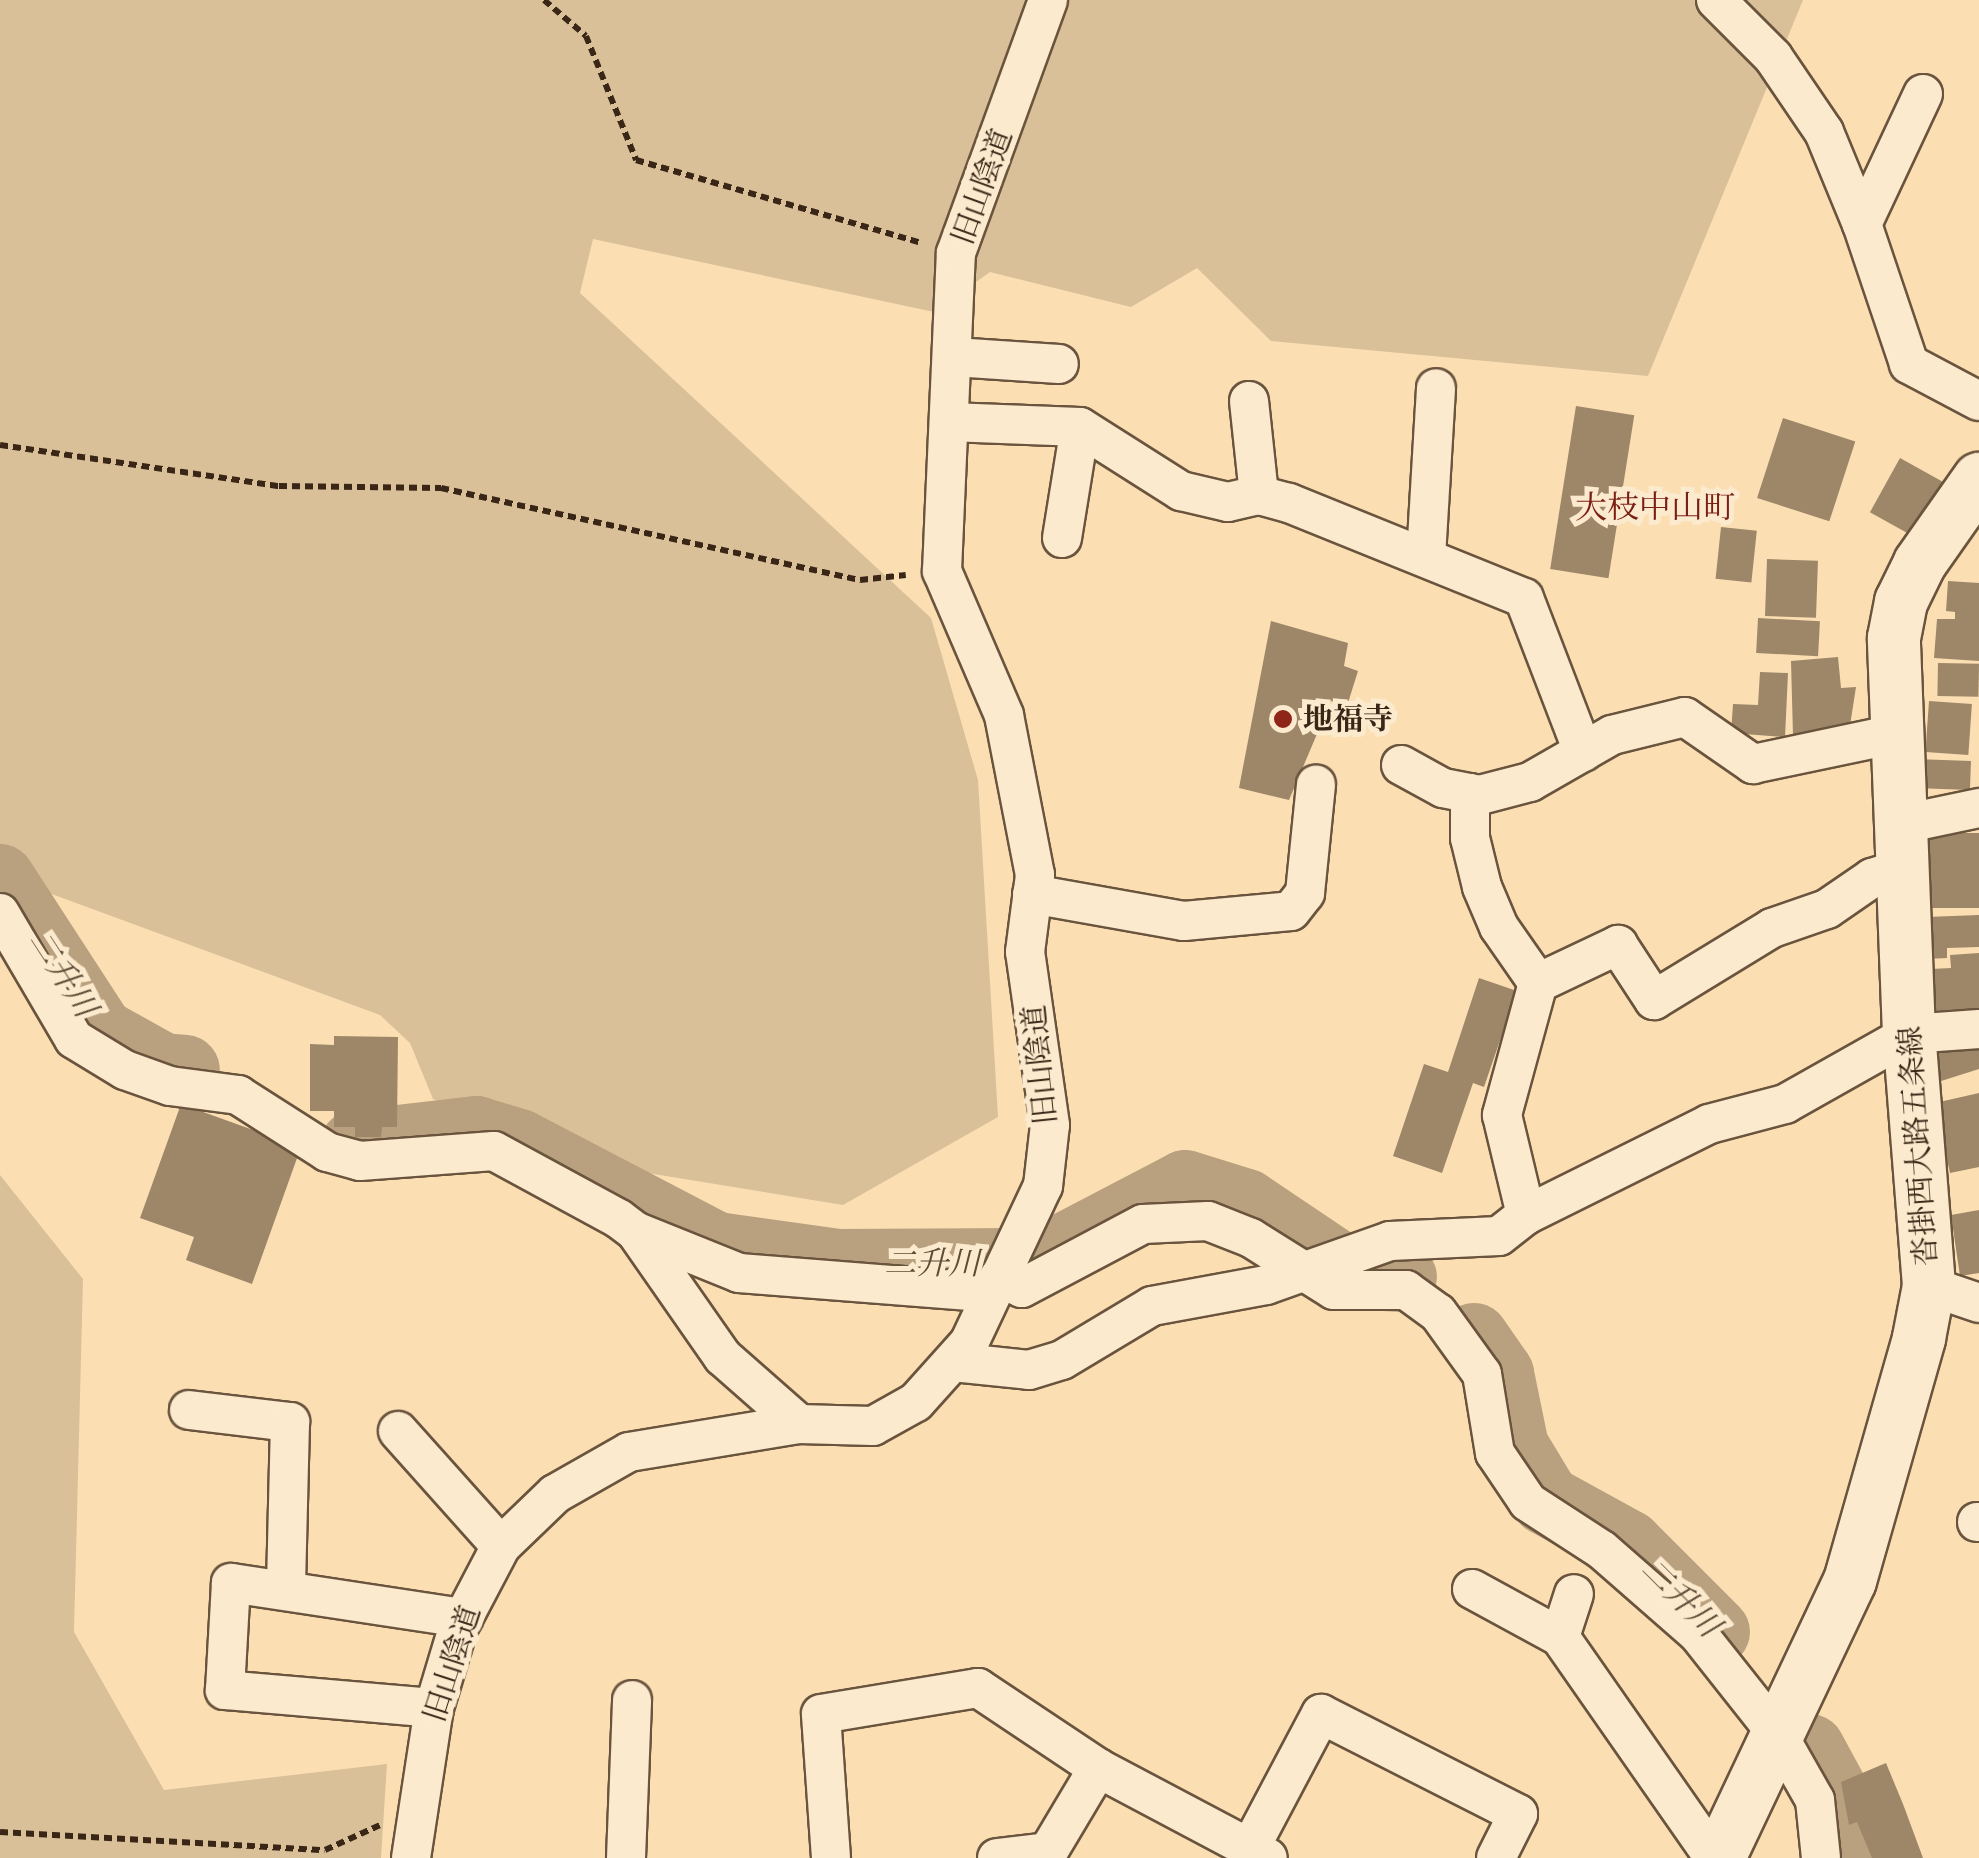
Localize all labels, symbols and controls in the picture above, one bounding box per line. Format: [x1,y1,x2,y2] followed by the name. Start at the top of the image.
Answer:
[945,124,1019,250] street label: 旧山陰道
[1575,489,1735,527] district label: 大枝中山町
[1303,701,1393,737] place label: 地福寺
[1272,708,1294,730] marker: 地福寺
[20,923,104,1025] water label: 二升川
[1016,1003,1064,1127] street label: 旧山陰道
[1892,1025,1944,1267] street label: 沓掛西大路五条線
[884,1245,980,1283] water label: 二升川
[1632,1550,1728,1646] water label: 二升川
[416,1601,488,1727] street label: 旧山陰道

